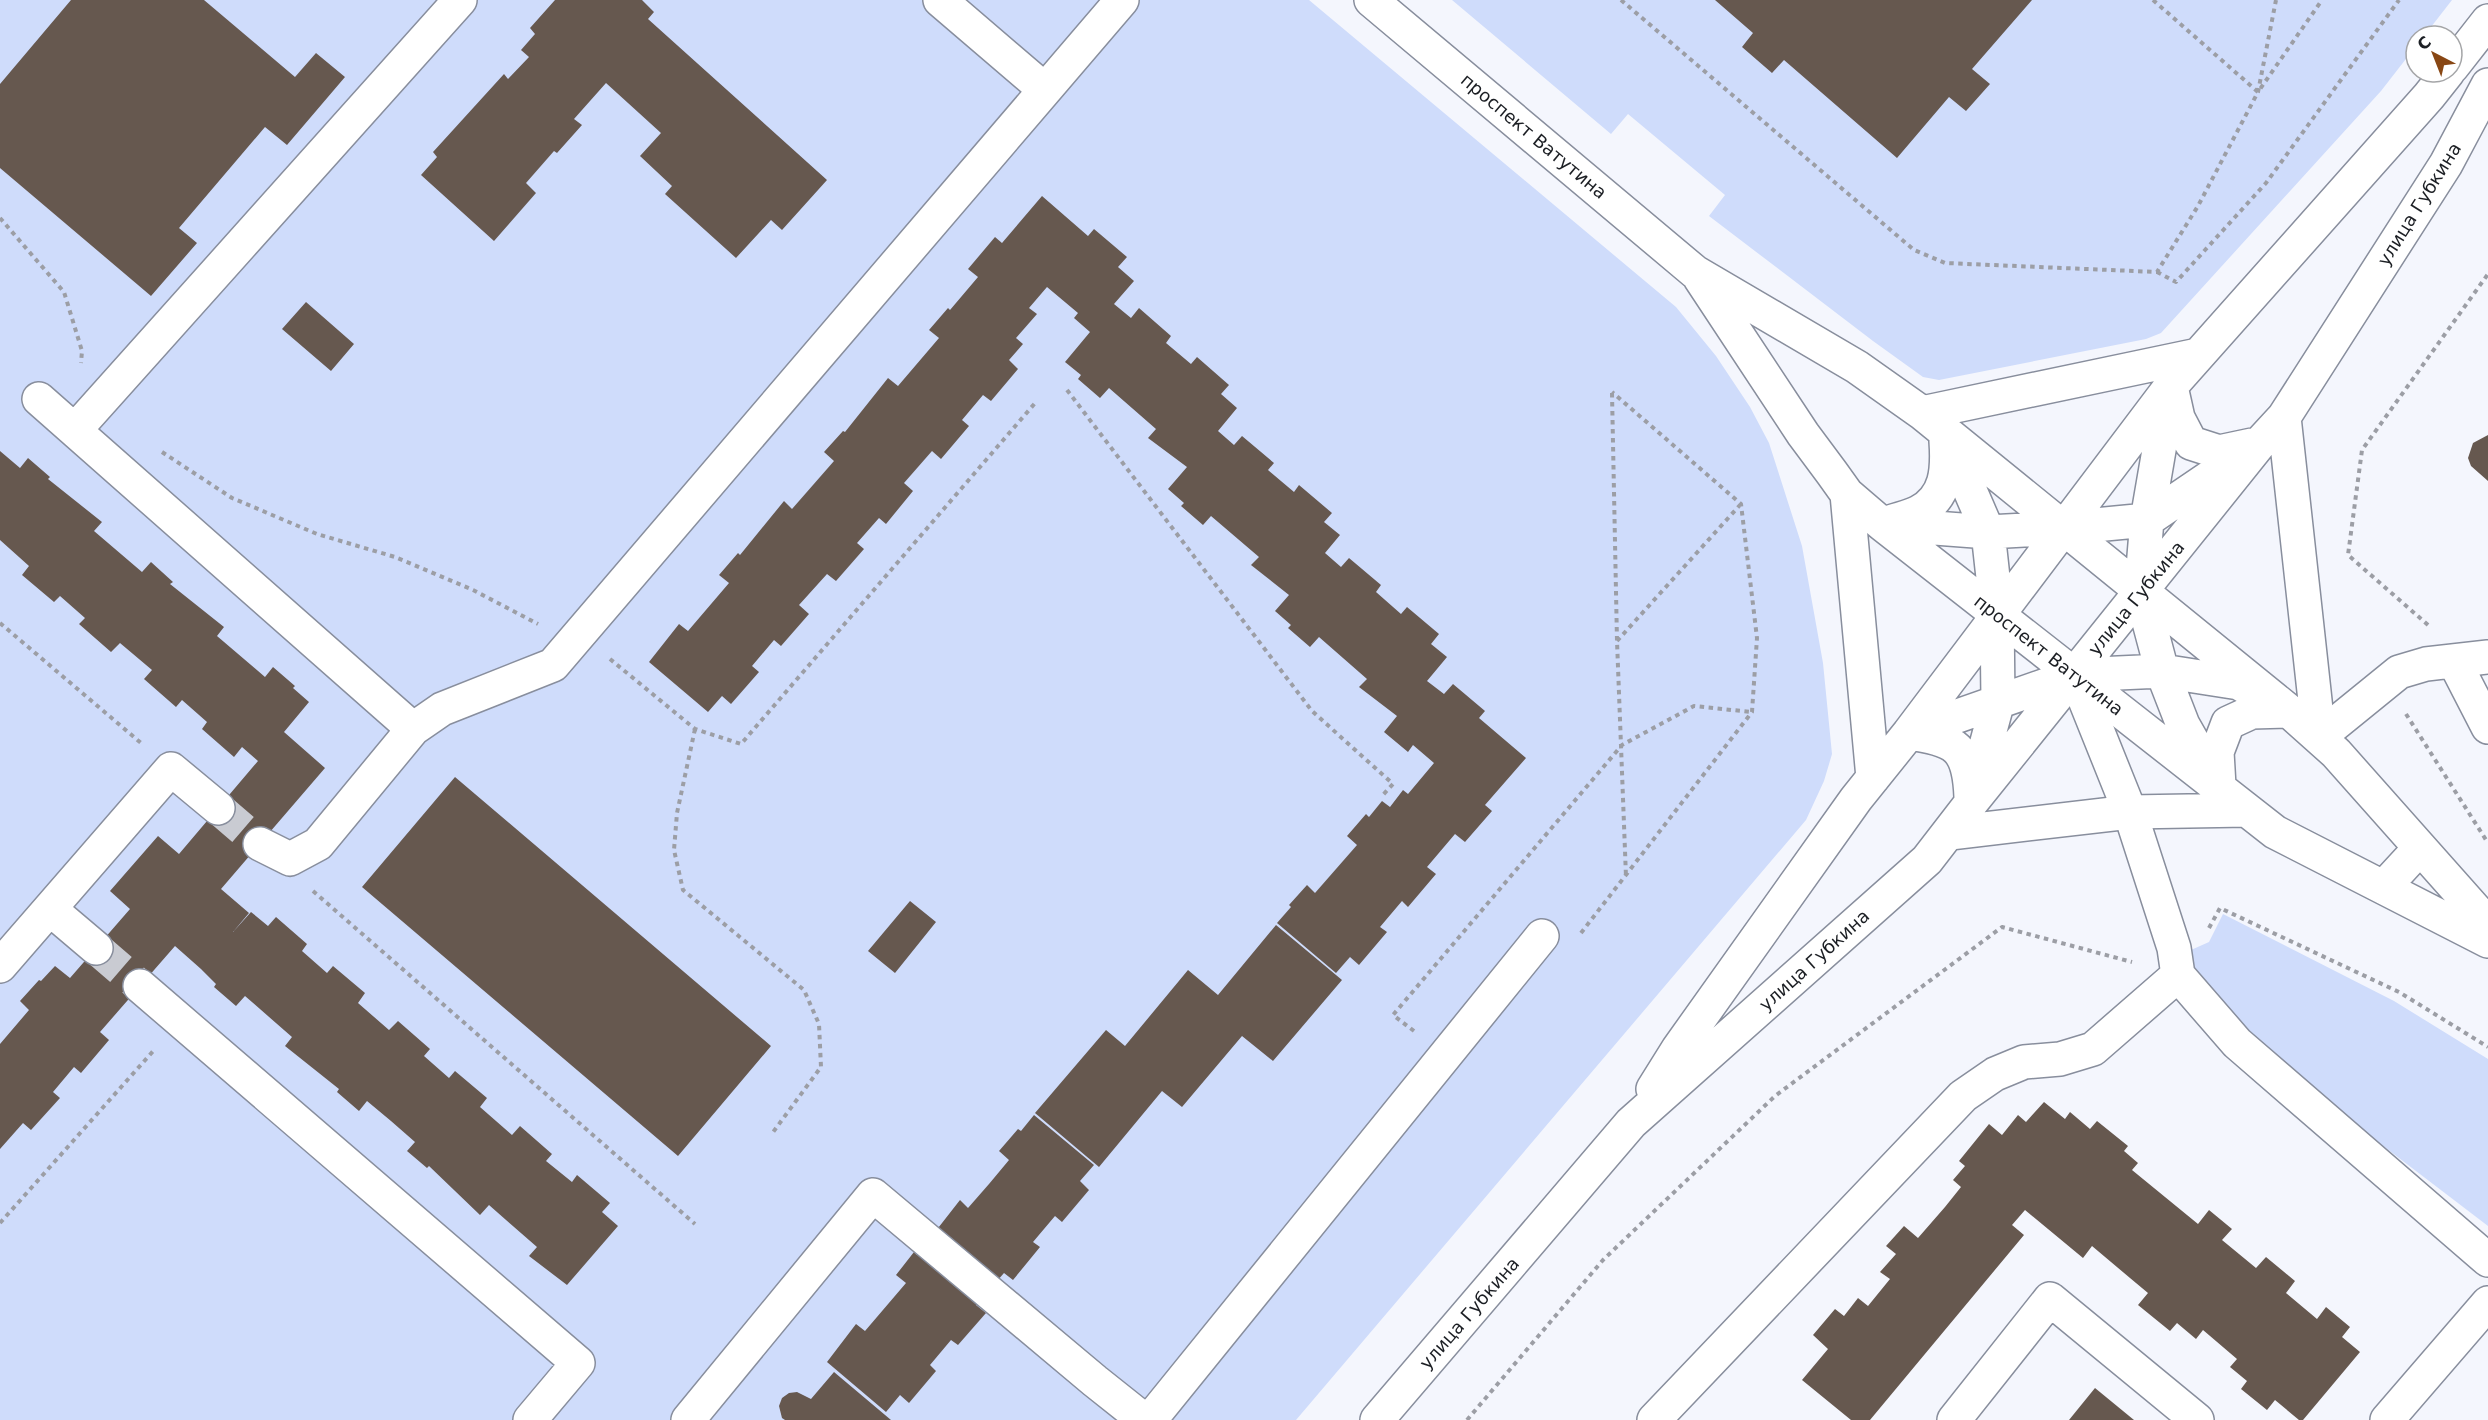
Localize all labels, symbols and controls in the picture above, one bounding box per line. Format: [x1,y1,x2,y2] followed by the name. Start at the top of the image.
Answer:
[2404,24,2464,84] north arrow
[2414,32,2435,54] text: С
[1457,69,1611,203] street label: проспект Ватутина
[2373,139,2465,269] street label: улица Губкина
[2083,537,2189,659] street label: улица Губкина
[1970,590,2128,720] street label: проспект Ватутина
[1755,905,1873,1015] street label: улица Губкина
[1415,1253,1523,1373] street label: улица Губкина

